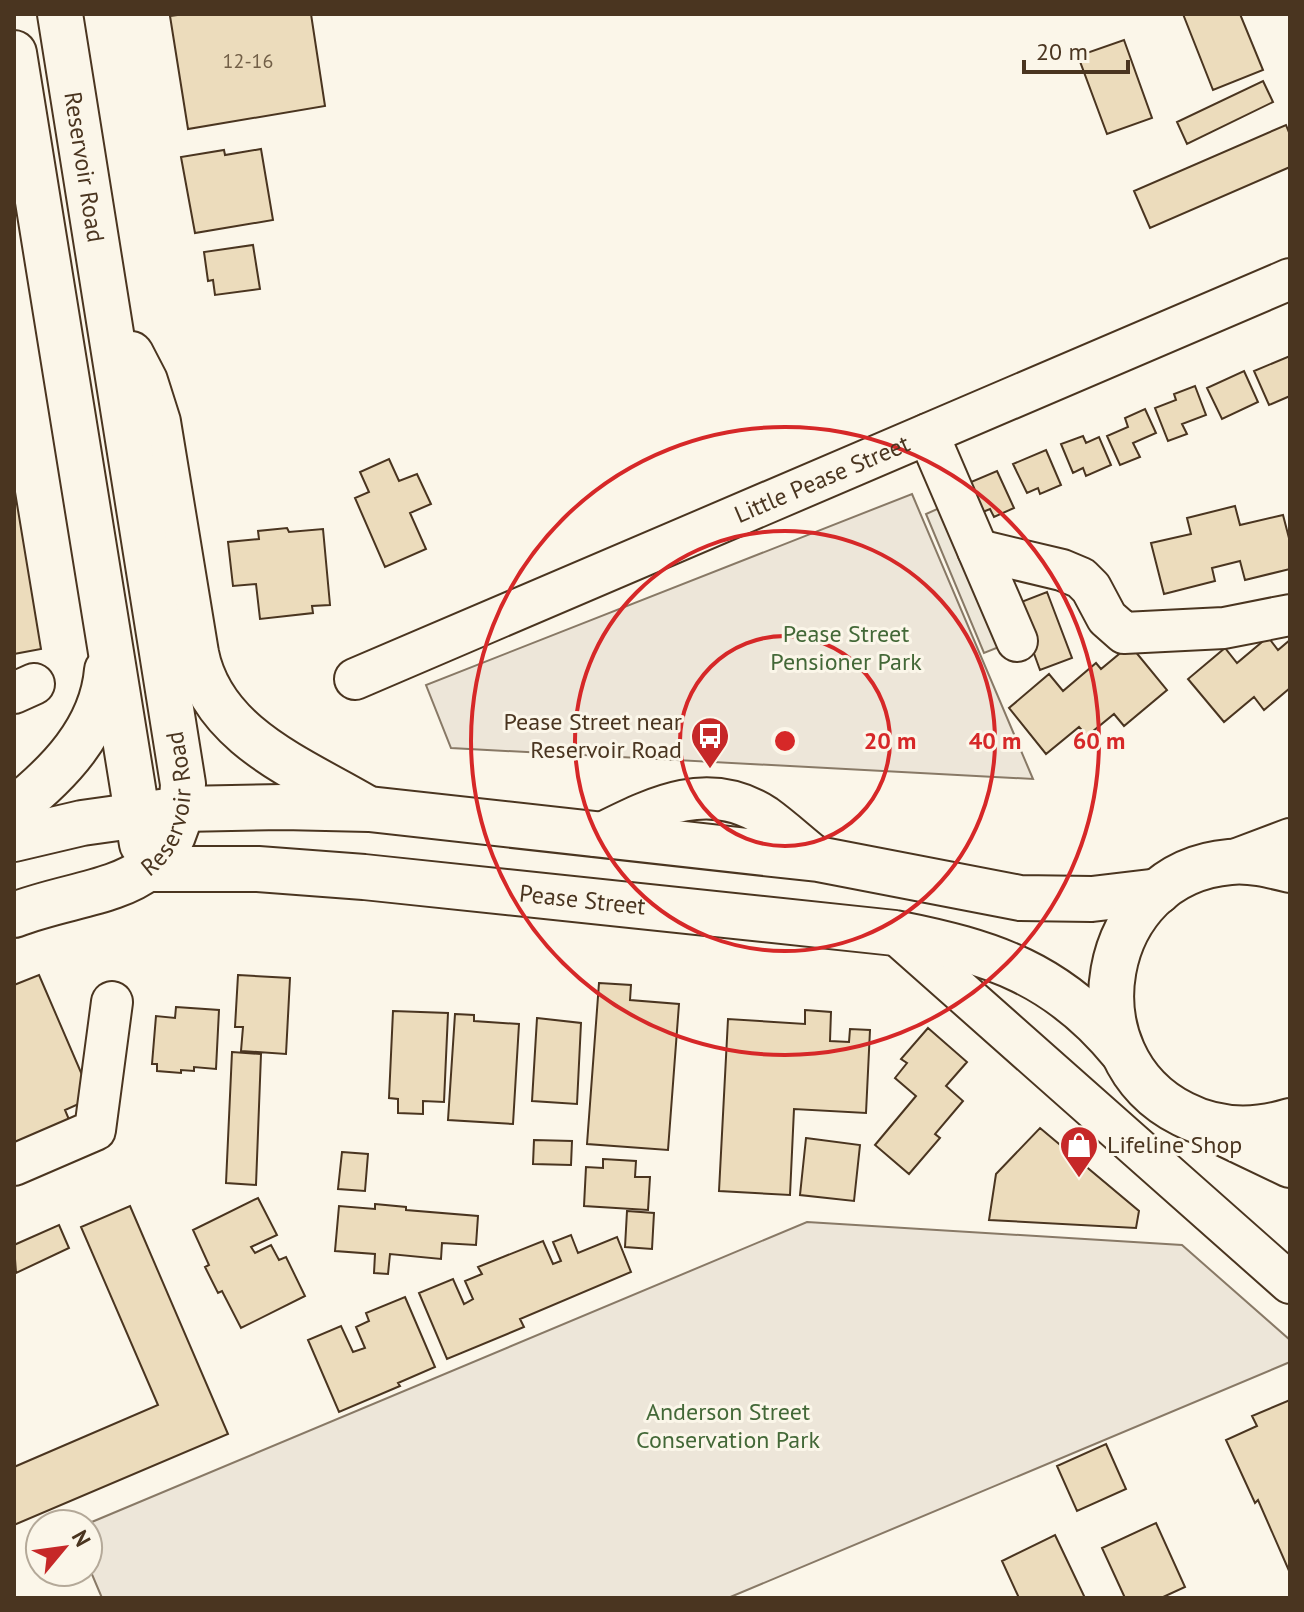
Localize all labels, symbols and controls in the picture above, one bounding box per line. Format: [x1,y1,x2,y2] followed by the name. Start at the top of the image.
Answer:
[1024,24,1128,74] scale bar
[1036,36,1088,67] text: 20 m
[223,48,273,74] house number: 12-16
[57,90,112,244] street label: Reservoir Road
[730,428,914,530] street label: Little Pease Street
[770,618,922,677] park label: Pease Street Pensioner Park
[504,706,682,765] place label: Pease Street near Reservoir Road
[689,715,731,770] bus stop icon: Pease Street near Reservoir Road
[864,725,916,756] text: 20 m
[969,725,1021,756] text: 40 m
[1073,725,1125,756] text: 60 m
[771,727,799,755] centre of rings
[134,729,198,883] street label: Reservoir Road
[518,877,647,922] street label: Pease Street
[1058,1124,1100,1179] shop icon: Lifeline Shop
[1107,1129,1242,1160] place label: Lifeline Shop
[636,1396,820,1455] park label: Anderson Street Conservation Park
[24,1508,104,1588] north arrow
[66,1525,97,1551] text: N

